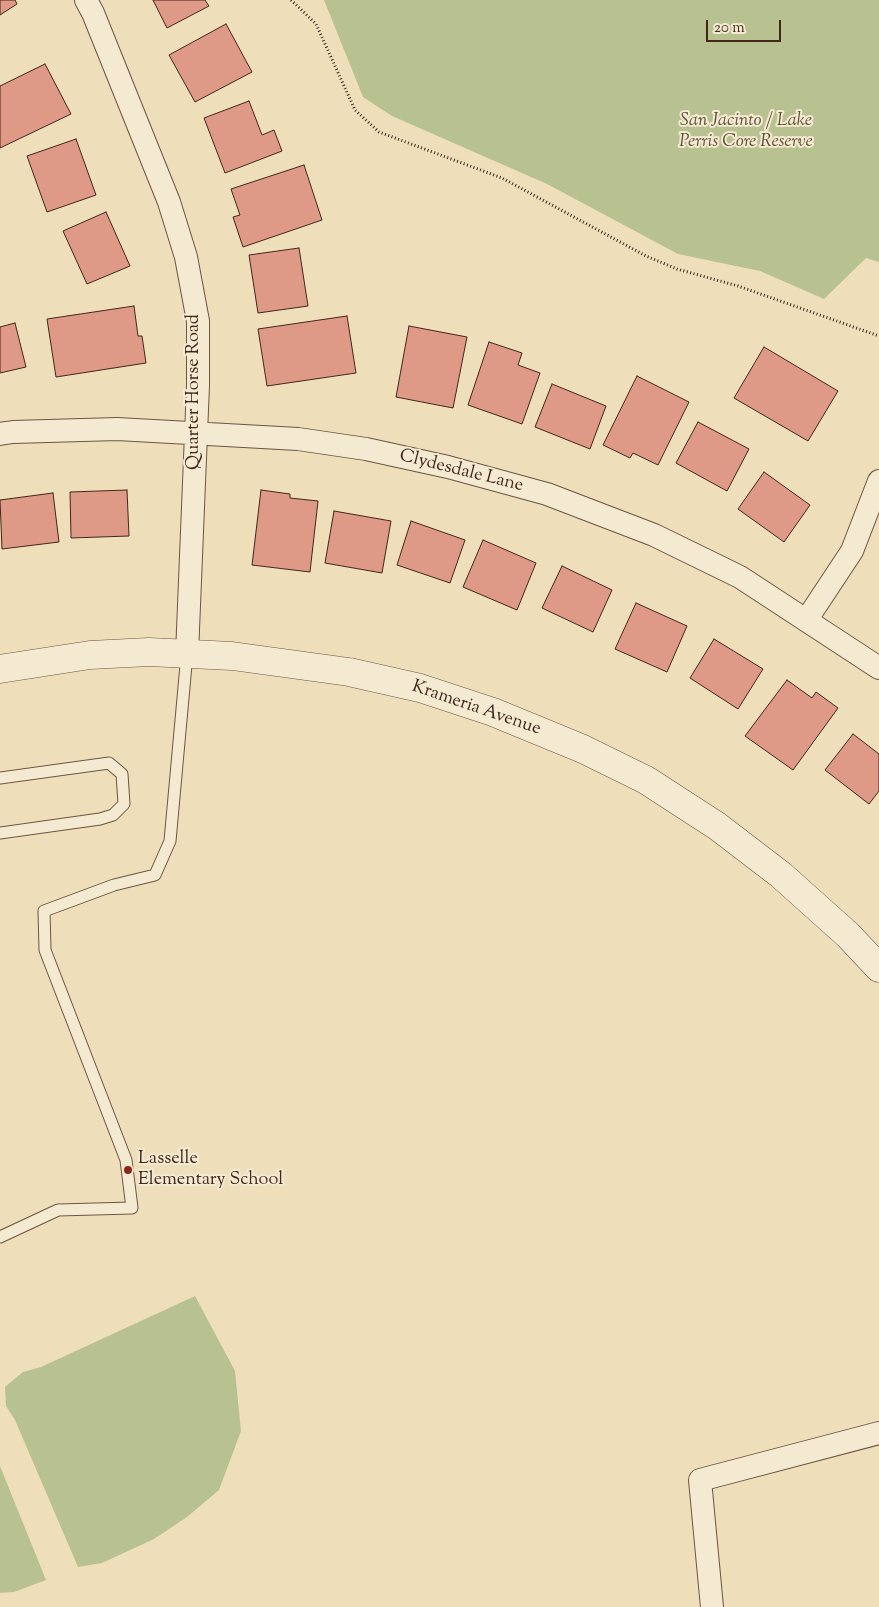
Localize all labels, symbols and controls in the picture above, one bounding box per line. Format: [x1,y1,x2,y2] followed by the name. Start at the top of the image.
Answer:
[709,10,784,42] scale bar
[714,18,745,39] text: 20 m
[679,111,813,154] park label: San Jacinto / Lake Perris Core Reserve
[184,314,206,470] street label: Quarter Horse Road
[397,446,525,498] street label: Clydesdale Lane
[409,677,543,741] street label: Krameria Avenue
[138,1149,283,1192] place label: Lasselle Elementary School
[122,1164,134,1176] marker: Lasselle Elementary School

